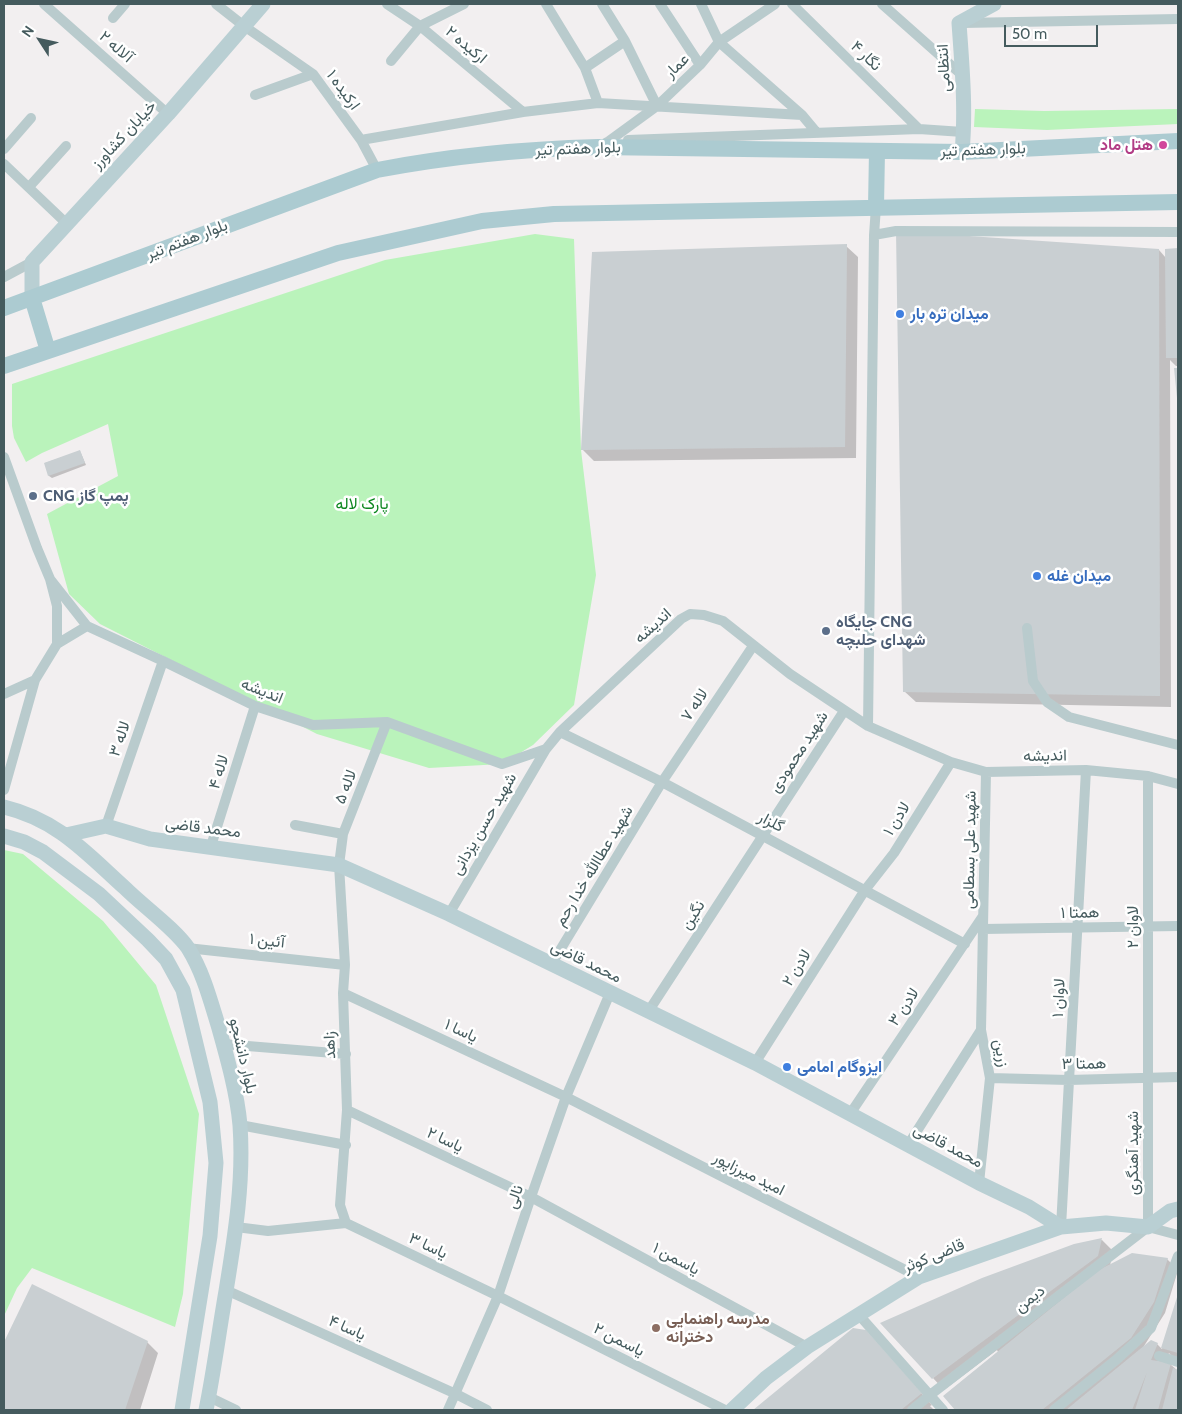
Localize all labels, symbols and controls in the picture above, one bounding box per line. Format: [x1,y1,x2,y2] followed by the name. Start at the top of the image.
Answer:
[15,15,65,65] north arrow
[1007,15,1101,47] scale bar
[17,22,38,41] text: N
[441,22,491,68] street label: ارکیده ۲
[1012,25,1047,43] text: 50 m
[95,27,137,67] street label: آلاله ۲
[847,37,885,75] street label: نگار ۴
[933,43,955,93] street label: انتظامی
[661,50,693,82] street label: عمار
[322,66,364,114] street label: ارکیده ۱
[87,97,161,173] street label: خیابان کشاورز
[1100,135,1153,155] place label: هتل ماد
[535,138,621,160] street label: بلوار هفتم تیر
[940,139,1026,161] street label: بلوار هفتم تیر
[1157,139,1169,151] marker: هتل ماد
[144,216,230,264] street label: بلوار هفتم تیر
[910,304,989,324] place label: میدان تره بار
[894,308,906,320] marker: میدان تره بار
[43,486,129,506] place label: CNG پمپ گاز
[27,490,39,502] marker: CNG پمپ گاز
[336,494,388,514] park label: پارک لاله
[1047,566,1111,586] place label: میدان غله
[1031,570,1043,582] marker: میدان غله
[630,604,676,648] street label: اندیشه
[836,612,926,650] place label: جایگاه CNG شهدای حلبچه
[820,625,832,637] marker: جایگاه CNG شهدای حلبچه
[238,674,286,708] street label: اندیشه
[677,685,713,725] street label: لاله ۷
[766,708,832,796] street label: شهید محمودی
[105,719,135,759] street label: لاله ۳
[1023,746,1067,766] street label: اندیشه
[205,753,233,791] street label: لاله ۴
[331,767,361,807] street label: لاله ۵
[447,770,521,878] street label: شهید حسن یزدانی
[959,791,981,909] street label: شهید علی بسطامی
[879,799,915,839] street label: لادن ۱
[550,802,638,930] street label: شهید عطاالله خدا رحم
[755,807,787,837] street label: گلزار
[164,814,242,842] street label: محمد قاضی
[677,897,709,933] street label: نگین
[1060,903,1100,923] street label: همتا ۱
[1123,906,1143,948] street label: لاوان ۲
[248,930,286,952] street label: آئین ۱
[548,937,624,987] street label: محمد قاضی
[778,946,816,990] street label: لادن ۲
[1048,978,1070,1018] street label: لاوان ۱
[884,984,924,1030] street label: لادن ۳
[441,1015,481,1047] street label: یاسا ۱
[225,1016,261,1096] street label: بلوار دانشجو
[320,1031,340,1059] street label: زاهد
[989,1038,1013,1068] street label: زرین
[1061,1054,1107,1074] street label: همتا ۳
[797,1057,882,1077] place label: ایزوگام امامی
[781,1061,793,1073] marker: ایزوگام امامی
[1123,1111,1143,1195] street label: شهید آهنگری
[910,1120,986,1172] street label: محمد قاضی
[424,1123,466,1157] street label: یاسا ۲
[710,1148,788,1200] street label: امید میرزاپور
[502,1183,528,1211] street label: نالی
[406,1229,450,1263] street label: یاسا ۳
[901,1235,967,1277] street label: قاضی کوثر
[649,1239,703,1279] street label: یاسمن ۱
[1011,1281,1049,1317] street label: دیمن
[666,1309,770,1347] place label: مدرسه راهنمایی دخترانه
[325,1311,369,1345] street label: یاسا ۴
[590,1319,648,1361] street label: یاسمن ۲
[650,1322,662,1334] marker: مدرسه راهنمایی دخترانه

